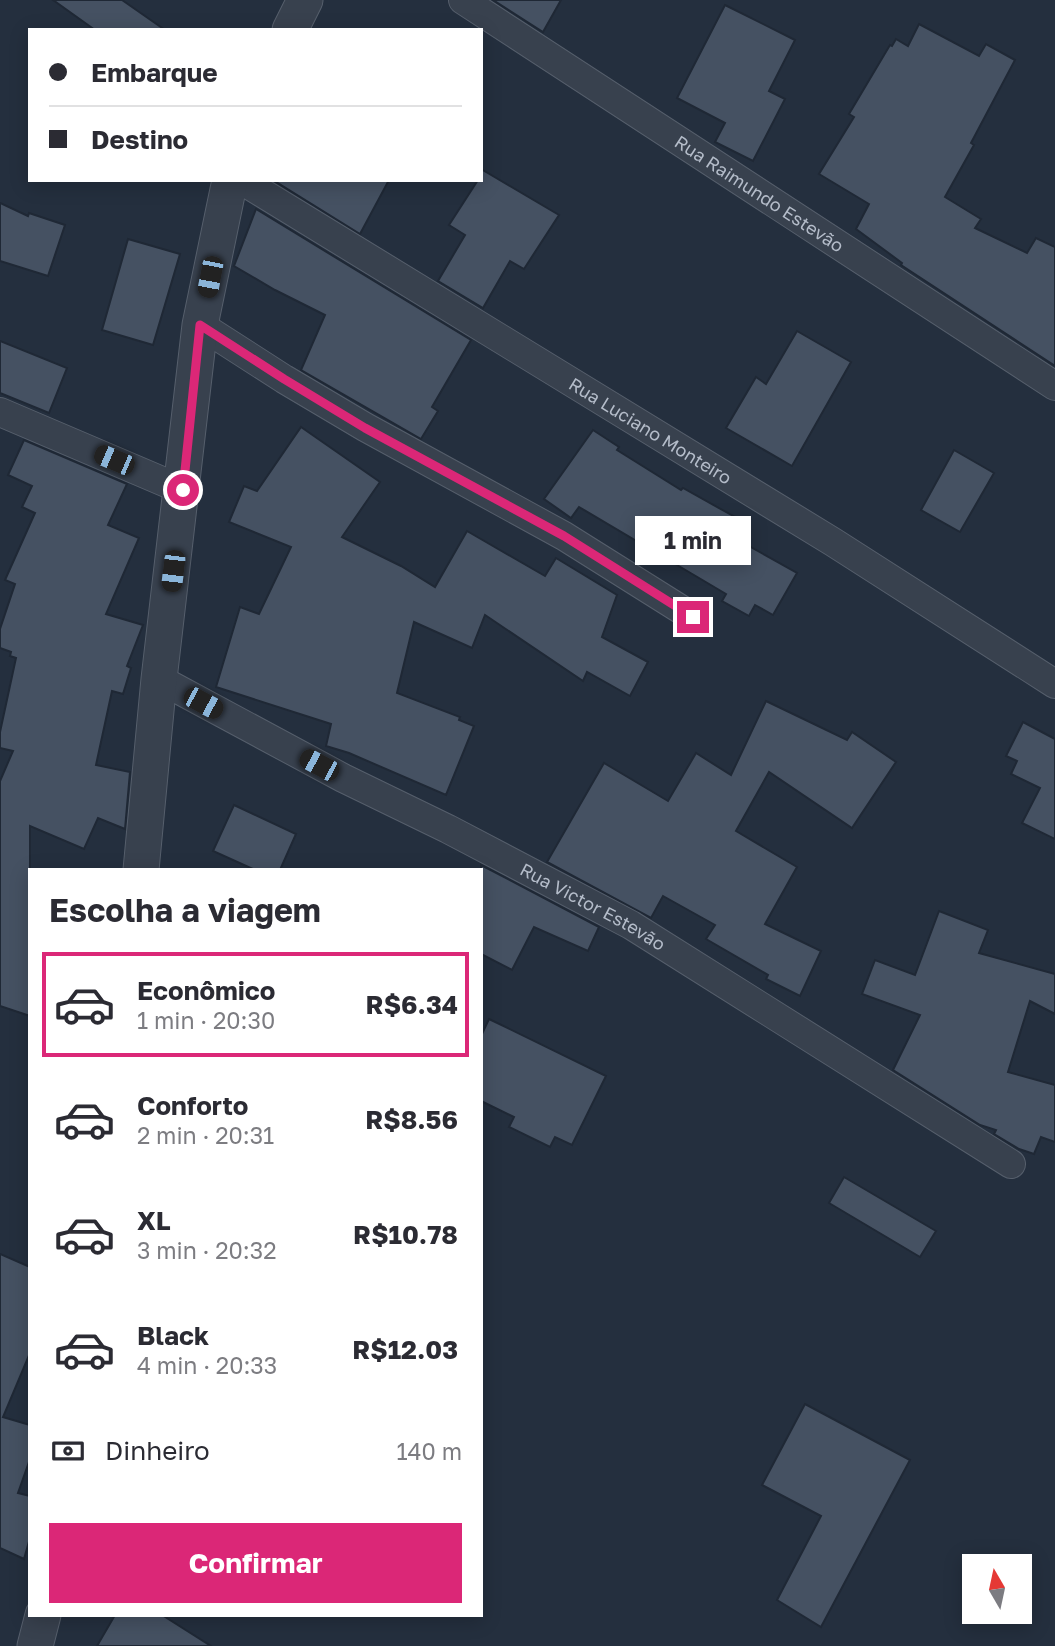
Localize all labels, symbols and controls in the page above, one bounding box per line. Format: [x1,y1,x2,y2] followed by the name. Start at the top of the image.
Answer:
[91,57,218,88] text: Embarque
[91,124,188,155] text: Destino
[671,130,848,256] street label: Rua Raimundo Estevão
[196,254,225,300] car
[565,372,736,489] street label: Rua Luciano Monteiro
[91,442,138,478] car
[167,474,199,506] route start
[635,516,751,564] callout: 1 min
[664,526,722,554] text: 1 min
[161,549,186,593] car
[677,601,709,633] route end
[180,684,227,722] car
[296,746,343,784] car
[517,858,670,955] street label: Rua Victor Estevão
[49,891,321,929] text: Escolha a viagem
[53,973,116,1036] icon: car
[137,975,275,1006] text: Econômico
[366,989,458,1020] text: R$6.34
[137,1006,275,1034] text: 1 min · 20:30
[53,1088,116,1151] icon: car
[137,1090,248,1121] text: Conforto
[365,1104,458,1135] text: R$8.56
[137,1121,274,1149] text: 2 min · 20:31
[53,1203,116,1266] icon: car
[137,1205,171,1236] text: XL
[353,1219,458,1250] text: R$10.78
[137,1236,277,1264] text: 3 min · 20:32
[53,1318,116,1381] icon: car
[137,1320,209,1351] text: Black
[352,1334,458,1365] text: R$12.03
[137,1351,277,1379] text: 4 min · 20:33
[49,1432,87,1470] icon: cash
[105,1435,210,1466] text: Dinheiro
[396,1437,462,1465] text: 140 m
[49,1523,462,1603] button: Confirmar
[962,1554,1032,1624] north arrow
[962,1554,1032,1624] map controls

